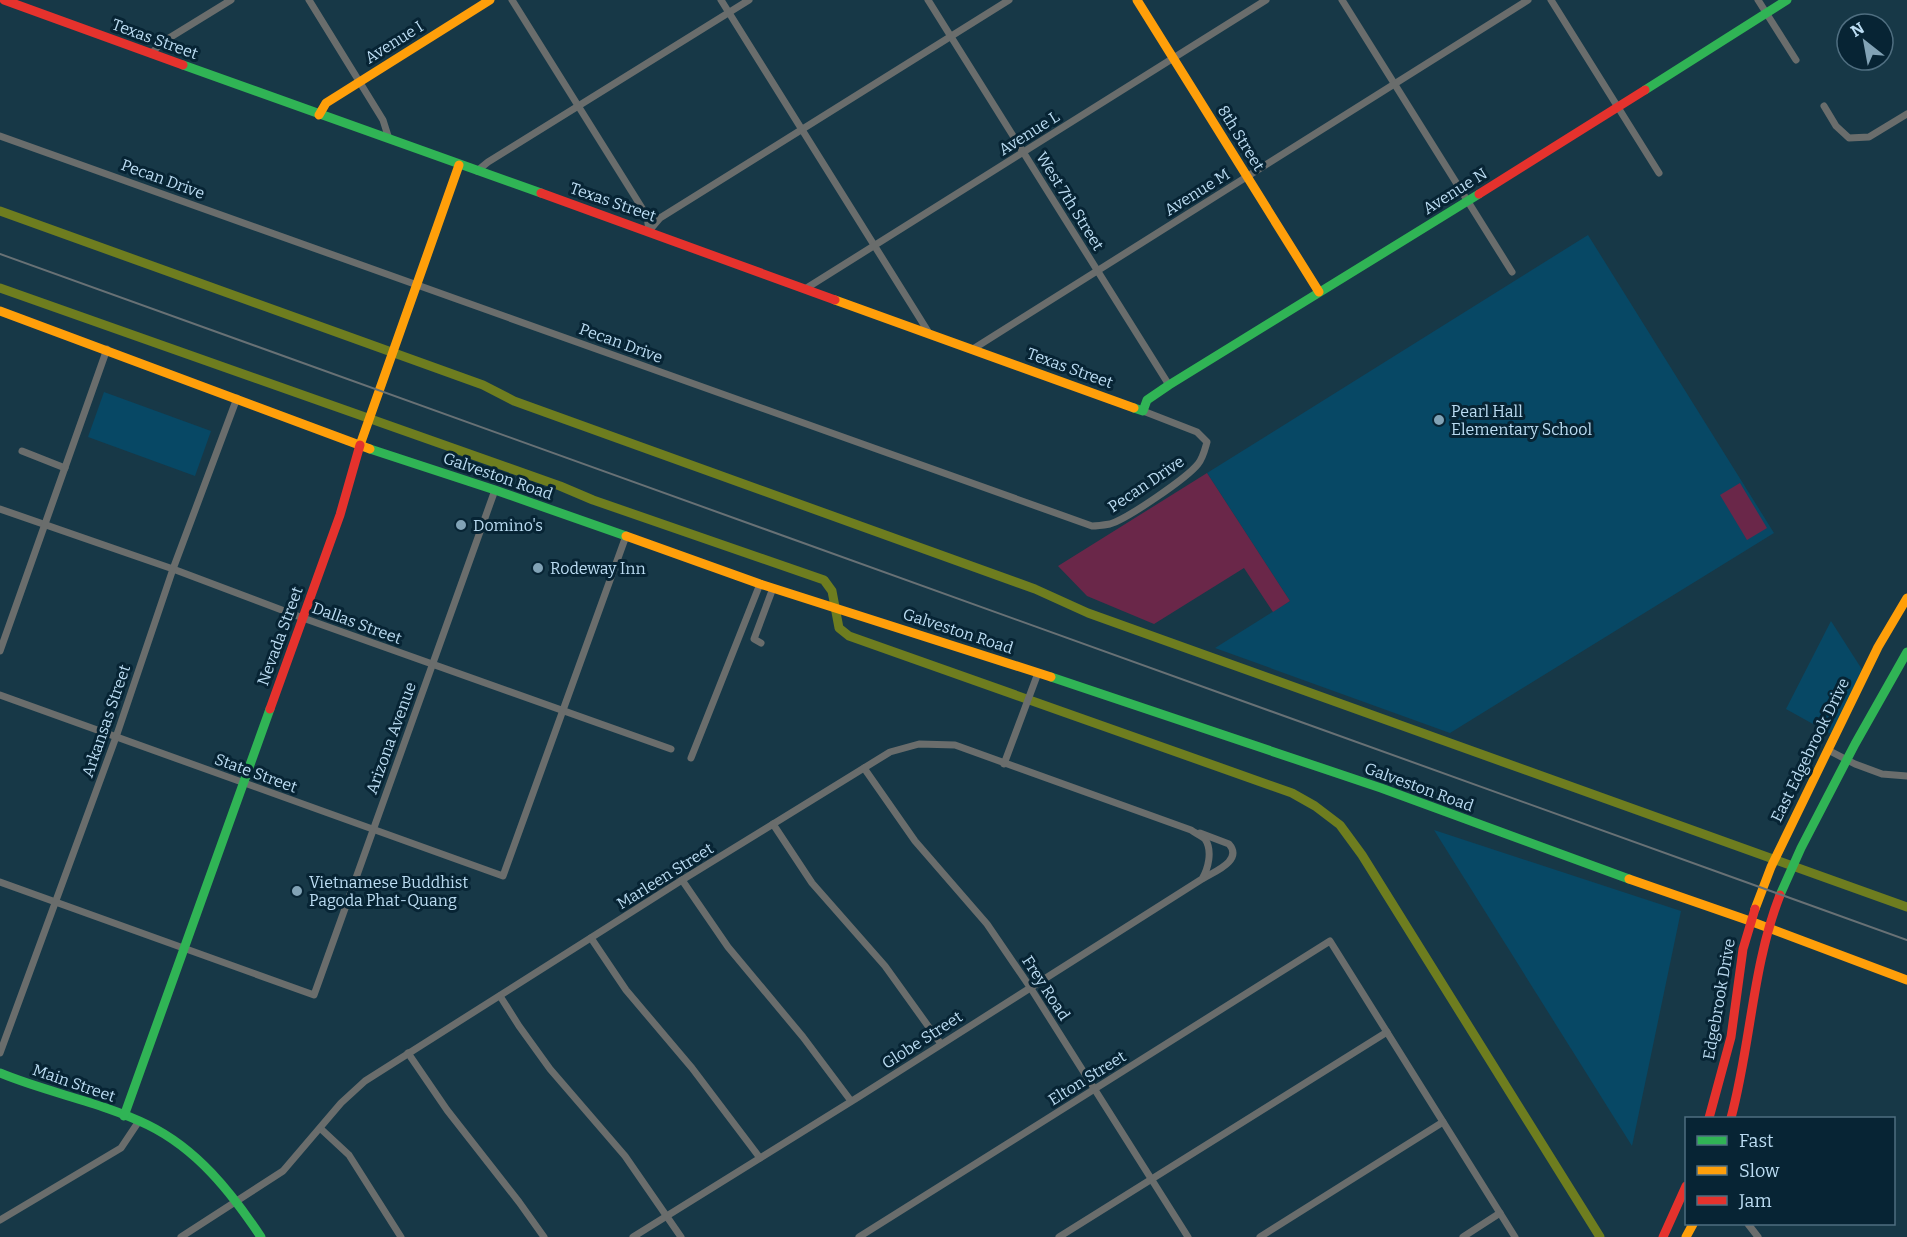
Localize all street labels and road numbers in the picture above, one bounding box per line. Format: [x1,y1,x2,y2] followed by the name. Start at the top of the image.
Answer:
[109,15,201,63] street label: Texas Street
[361,17,427,67] street label: Avenue I
[1213,102,1269,174] street label: 8th Street
[995,107,1063,159] street label: Avenue L
[1032,148,1108,254] street label: West 7th Street
[119,155,207,203] street label: Pecan Drive
[1161,164,1233,220] street label: Avenue M
[1419,164,1491,218] street label: Avenue N
[567,178,659,226] street label: Texas Street
[577,319,665,367] street label: Pecan Drive
[1024,344,1116,392] street label: Texas Street
[441,448,556,504] street label: Galveston Road
[1104,452,1188,516] street label: Pecan Drive
[253,584,307,688] street label: Nevada Street
[310,598,404,648] street label: Dallas Street
[900,604,1016,658] street label: Galveston Road
[78,662,134,780] street label: Arkansas Street
[1767,675,1853,825] street label: East Edgebrook Drive
[362,679,420,797] street label: Arizona Avenue
[212,749,300,797] street label: State Street
[1362,758,1477,816] street label: Galveston Road
[613,839,717,913] street label: Marleen Street
[1699,937,1739,1061] street label: Edgebrook Drive
[1018,952,1074,1024] street label: Frey Road
[878,1007,966,1073] street label: Globe Street
[1045,1047,1129,1109] street label: Elton Street
[30,1060,118,1106] street label: Main Street

